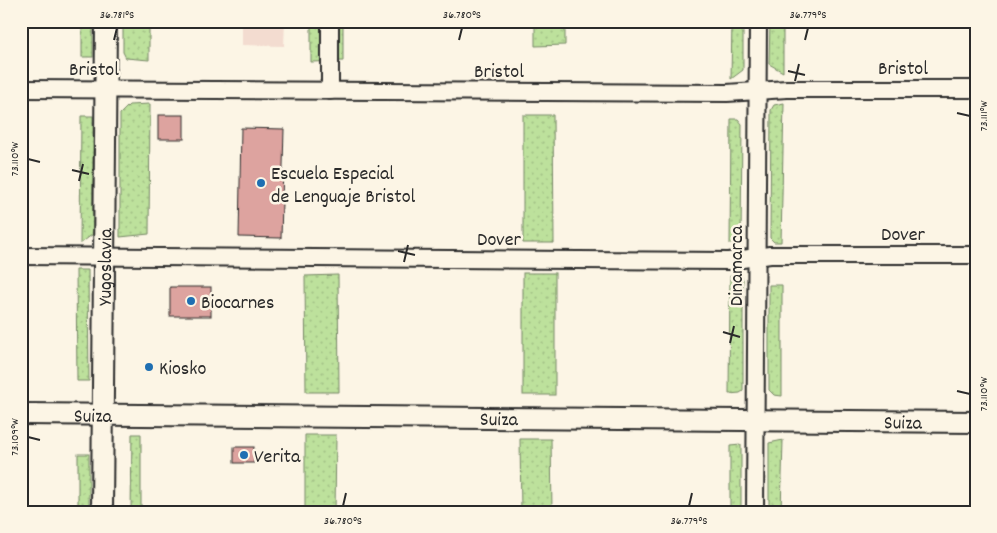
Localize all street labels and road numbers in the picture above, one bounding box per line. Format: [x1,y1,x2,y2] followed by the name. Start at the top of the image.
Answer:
[878,56,928,84] street label: Bristol
[69,57,119,85] street label: Bristol
[474,59,524,87] street label: Bristol
[881,222,925,250] street label: Dover
[724,225,752,306] street label: Dinamarca
[477,227,521,255] street label: Dover
[93,228,121,306] street label: Yugoslavia
[74,403,113,432] street label: Suiza
[480,407,519,435] street label: Suiza
[884,410,923,439] street label: Suiza

